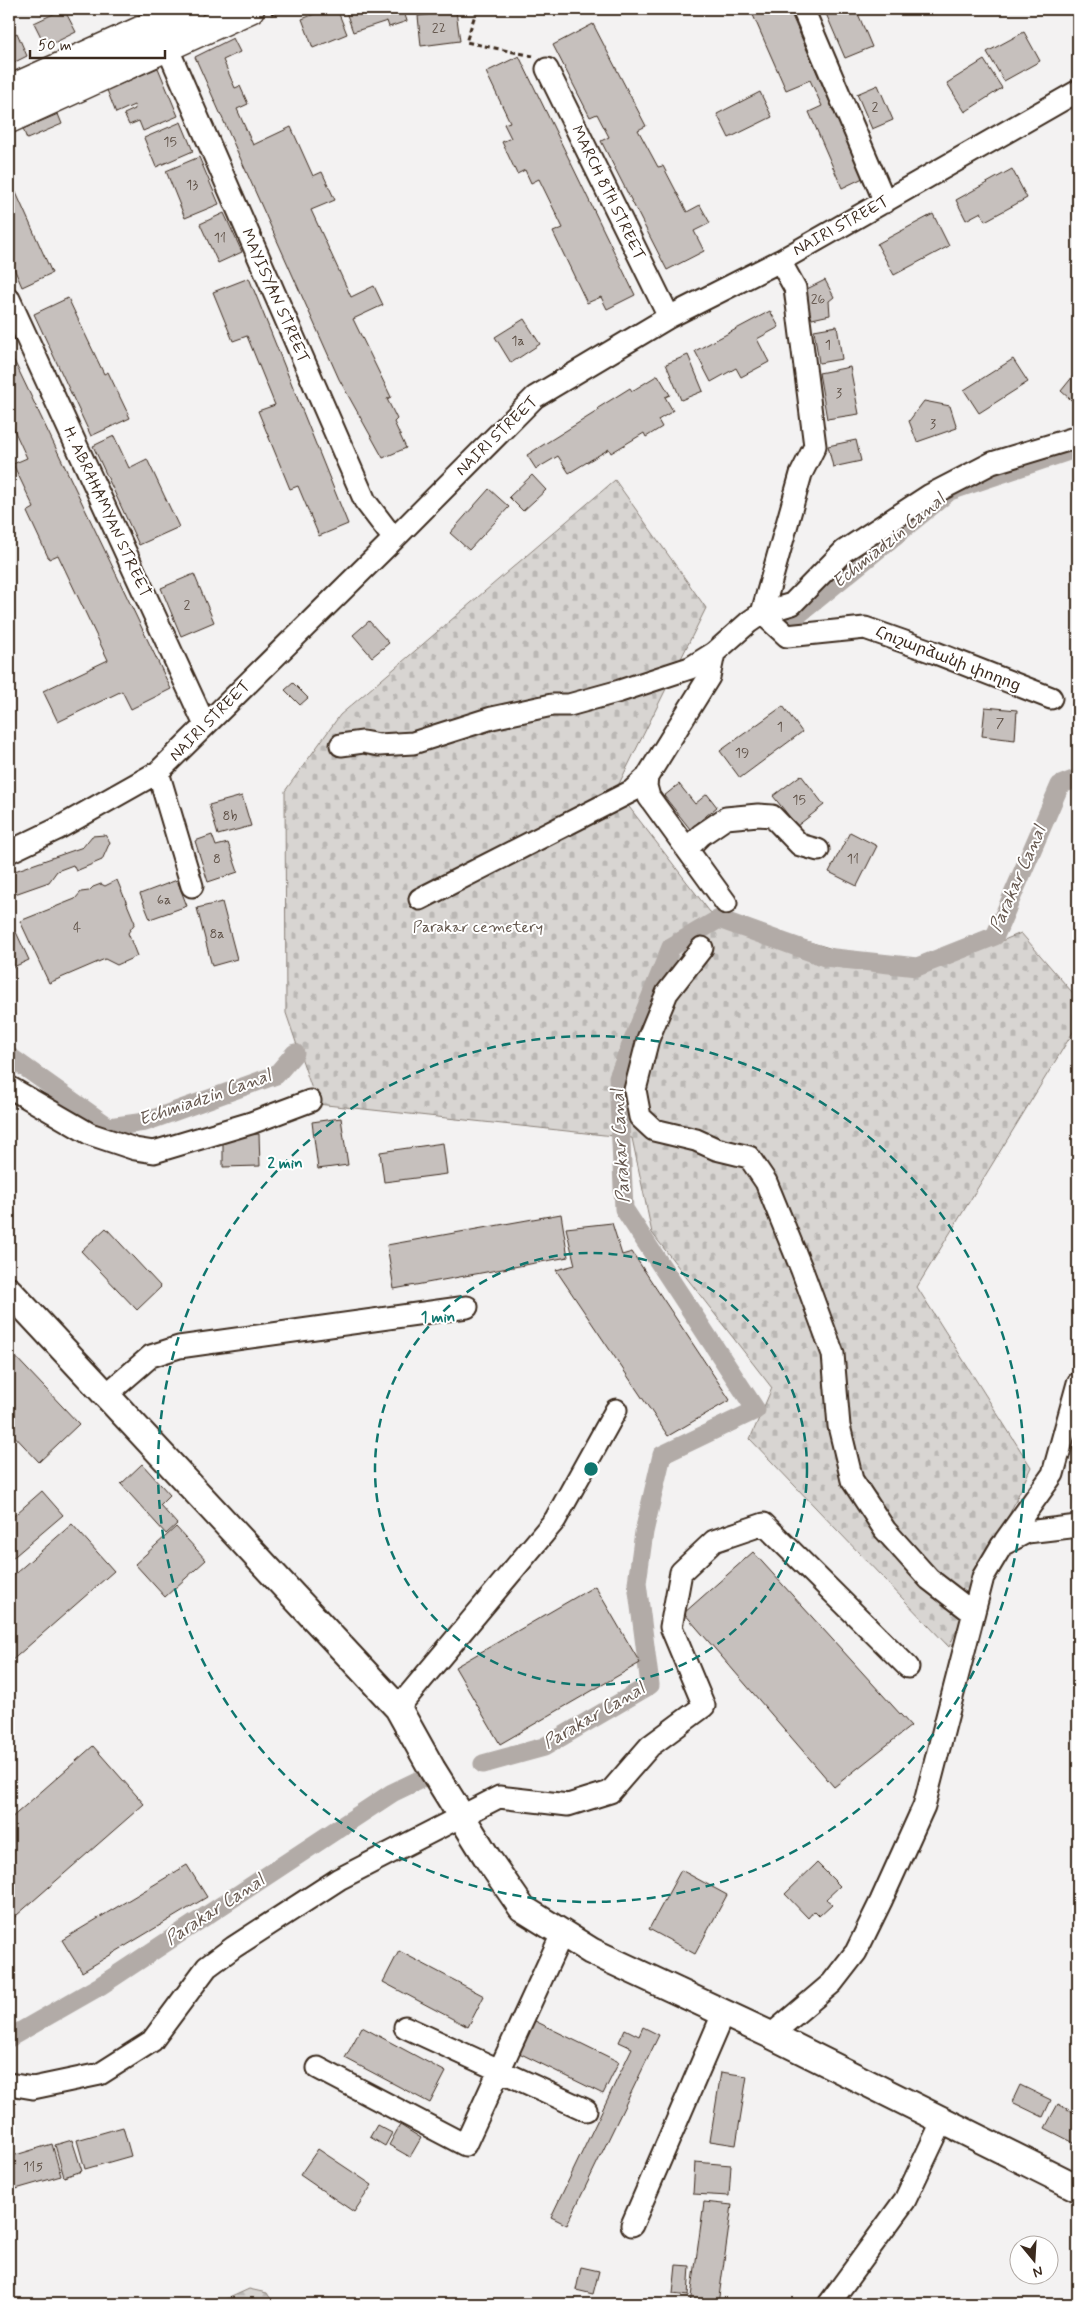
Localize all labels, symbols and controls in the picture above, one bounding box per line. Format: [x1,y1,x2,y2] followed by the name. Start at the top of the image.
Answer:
[432,19,446,37] house number: 22
[30,28,165,60] scale bar
[38,36,72,56] text: 50 m
[872,98,879,116] house number: 2
[566,122,650,264] street label: MARCH 8TH STREET
[163,133,177,151] house number: 15
[186,176,198,194] house number: 13
[789,191,893,261] street label: NAIRI STREET
[236,225,314,367] street label: MAYISYAN STREET
[214,229,226,247] house number: 11
[811,290,826,308] house number: 26
[511,332,525,350] house number: 1a
[825,336,831,354] house number: 1
[836,384,842,402] house number: 3
[451,391,543,481] street label: NAIRI STREET
[930,415,936,433] house number: 3
[58,423,156,601] street label: H. ABRAHAMYAN STREET
[828,487,952,594] water label: Echmiadzin Canal
[184,596,191,614] house number: 2
[872,622,1024,696] street label: Հուշարձանի փողոց
[165,676,255,766] street label: NAIRI STREET
[996,714,1005,732] house number: 7
[777,718,783,736] house number: 1
[735,744,749,762] house number: 19
[792,791,806,809] house number: 15
[223,807,237,825] house number: 8b
[984,821,1053,936] water label: Parakar Canal
[213,850,221,868] house number: 8
[847,850,859,868] house number: 11
[157,891,171,909] house number: 6a
[413,917,543,938] park label: Parakar cemetery
[73,919,81,937] house number: 4
[209,925,225,943] house number: 8a
[136,1064,276,1132] water label: Echmiadzin Canal
[606,1087,636,1204] water label: Parakar Canal
[267,1154,303,1174] text: 2 min
[421,1308,455,1328] text: 1 min
[582,1460,600,1478] centre of rings
[539,1676,651,1755] water label: Parakar Canal
[161,1868,271,1951] water label: Parakar Canal
[23,2158,43,2176] house number: 115
[1010,2236,1060,2286] north arrow
[1030,2261,1045,2281] text: N

